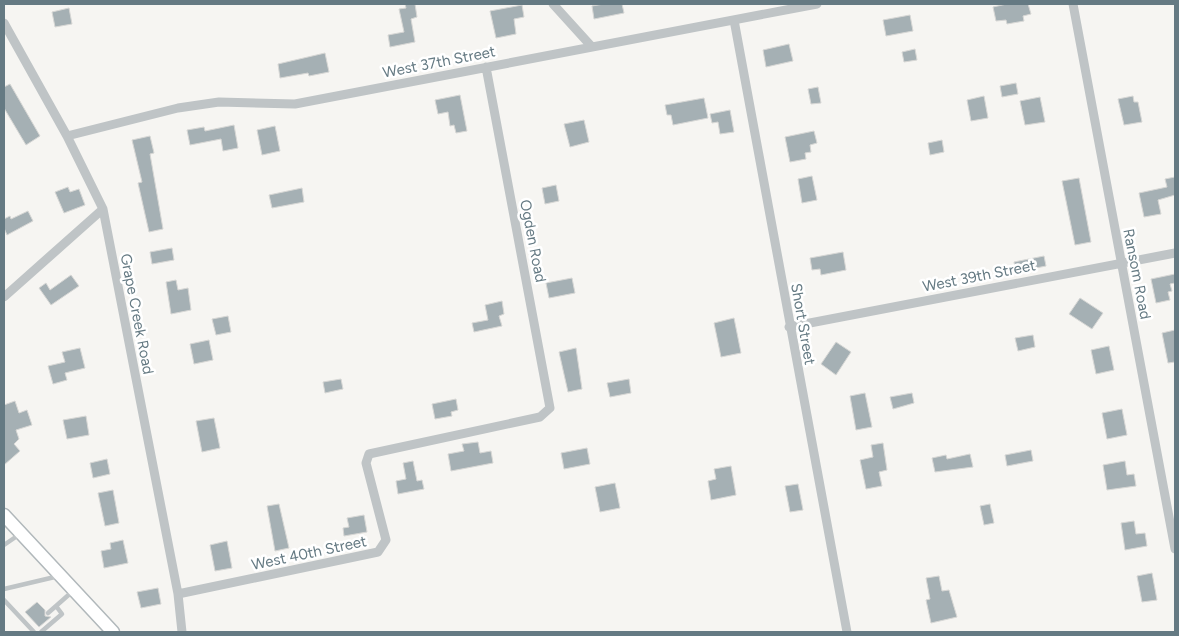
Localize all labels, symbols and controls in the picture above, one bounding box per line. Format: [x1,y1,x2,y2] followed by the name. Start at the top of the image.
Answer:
[381,42,497,82] street label: West 37th Street
[516,198,550,284] street label: Ogden Road
[1119,227,1155,321] street label: Ransom Road
[116,252,158,376] street label: Grape Creek Road
[921,256,1037,296] street label: West 39th Street
[787,282,819,367] street label: Short Street
[250,532,368,574] street label: West 40th Street

